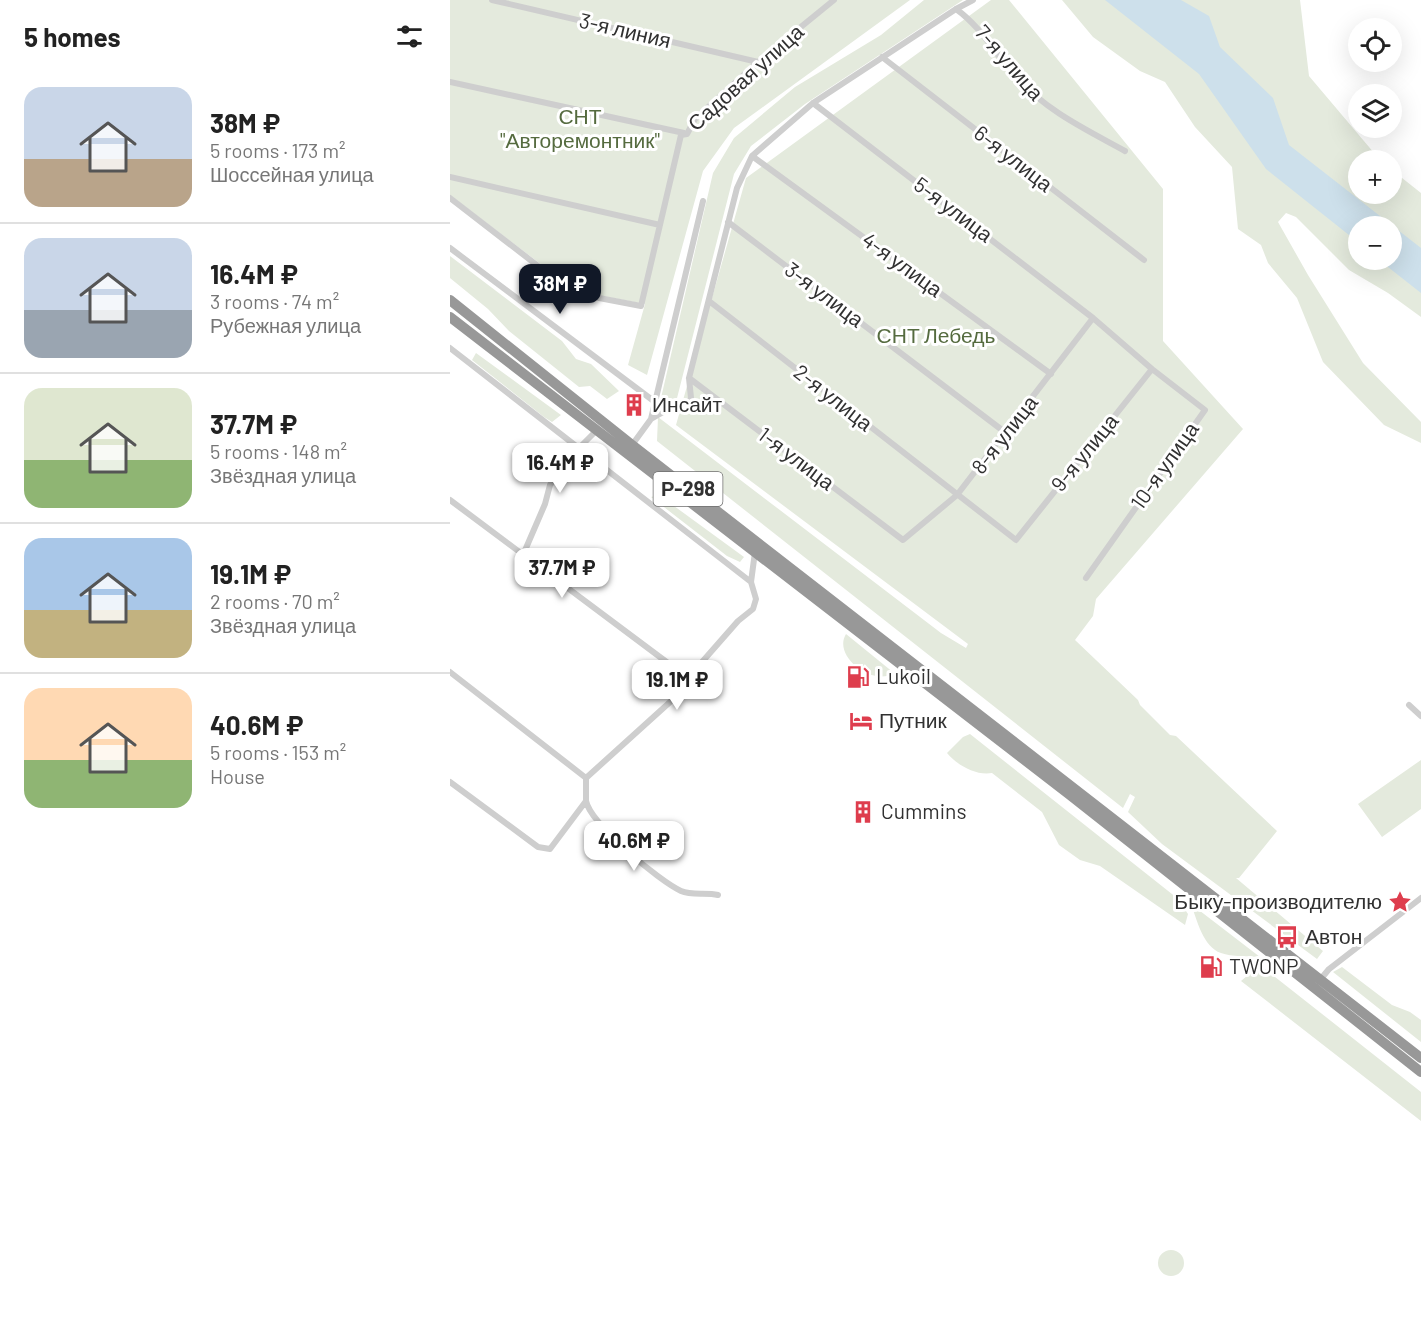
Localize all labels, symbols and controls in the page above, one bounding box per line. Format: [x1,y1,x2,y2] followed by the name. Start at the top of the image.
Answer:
[577,7,674,52] street label: 3-я линия
[682,18,808,135] street label: Садовая улица
[1348,18,1402,270] map controls
[1348,18,1402,72] button: locate
[971,19,1050,105] street label: 7-я улица
[393,20,426,53] icon: filters
[24,21,121,52] text: 5 homes
[1348,84,1402,138] button: layers
[500,103,660,152] park label: СНТ "Авторемонтник"
[210,107,280,138] text: 38M ₽
[72,111,144,183] icon: home
[970,120,1058,196] street label: 6-я улица
[210,138,345,162] text: 5 rooms · 173 m²
[1348,150,1402,204] button: +
[210,162,374,186] text: Шоссейная улица
[909,171,999,247] street label: 5-я улица
[1348,216,1402,270] button: −
[858,226,948,301] street label: 4-я улица
[780,256,870,332] street label: 3-я улица
[210,258,298,289] text: 16.4M ₽
[72,262,144,334] icon: home
[518,264,602,315] pin: 38M ₽
[533,271,587,295] text: 38M ₽
[210,289,339,313] text: 3 rooms · 74 m²
[210,313,361,337] text: Рубежная улица
[877,322,995,347] park label: СНТ Лебедь
[790,358,878,435] street label: 2-я улица
[965,390,1042,478] street label: 8-я улица
[652,391,723,416] place label: Инсайт
[621,392,647,418] building icon: Инсайт
[210,408,297,439] text: 37.7M ₽
[1045,408,1123,496] street label: 9-я улица
[72,412,144,484] icon: home
[1125,416,1203,514] street label: 10-я улица
[754,421,840,495] street label: 1-я улица
[210,439,347,463] text: 5 rooms · 148 m²
[505,443,615,494] pin: 16.4M ₽
[526,450,594,474] text: 16.4M ₽
[210,463,356,487] text: Звёздная улица
[654,472,722,506] road number: Р-298
[507,548,617,599] pin: 37.7M ₽
[528,555,596,579] text: 37.7M ₽
[210,558,291,589] text: 19.1M ₽
[72,562,144,634] icon: home
[210,589,340,613] text: 2 rooms · 70 m²
[210,613,356,637] text: Звёздная улица
[622,660,732,711] pin: 19.1M ₽
[876,663,931,688] place label: Lukoil
[845,664,871,690] fuel station icon: Lukoil
[646,667,708,691] text: 19.1M ₽
[879,707,948,732] place label: Путник
[848,708,874,734] hotel icon: Путник
[210,709,304,740] text: 40.6M ₽
[72,712,144,784] icon: home
[210,740,346,764] text: 5 rooms · 153 m²
[210,764,265,788] text: House
[881,798,967,823] place label: Cummins
[850,799,876,825] building icon: Cummins
[579,821,689,872] pin: 40.6M ₽
[598,828,670,852] text: 40.6M ₽
[1174,888,1382,913] place label: Быку-производителю
[1387,889,1413,915] place icon: Быку-производителю
[1305,923,1362,948] place label: Автон
[1274,924,1300,950] bus stop icon: Автон
[1229,953,1298,978] place label: TWONP
[1198,954,1224,980] fuel station icon: TWONP

